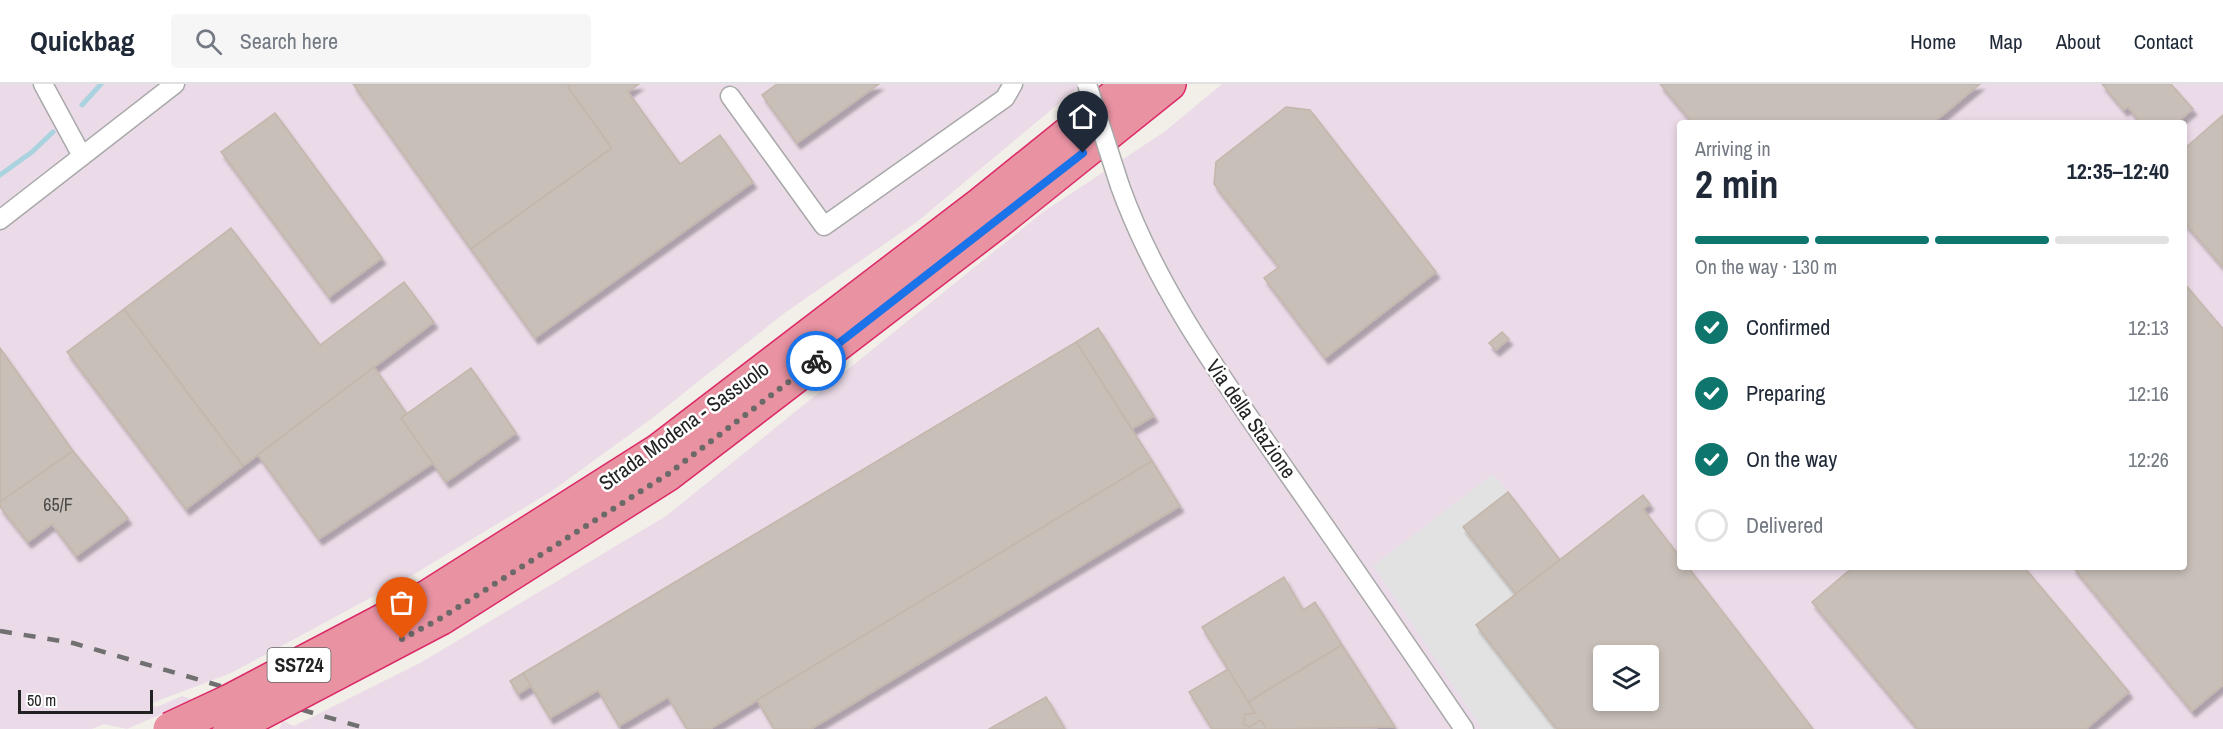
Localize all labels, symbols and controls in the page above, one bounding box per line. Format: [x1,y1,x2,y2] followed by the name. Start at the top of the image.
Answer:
[171,14,591,68] search box
[30,22,135,60] text: Quickbag
[192,25,225,58] icon: search
[240,26,338,56] text: Search here
[1910,27,1956,56] text: Home
[1989,27,2023,56] text: Map
[2056,27,2101,56] text: About
[2134,27,2193,56] text: Contact
[1057,91,1108,153] pin
[1066,100,1099,133] icon: home
[1695,135,1771,162] text: Arriving in
[2067,156,2169,186] text: 12:35–12:40
[1695,158,1779,210] text: 2 min
[1695,253,1837,280] text: On the way · 130 m
[1695,311,1728,344] icon: check
[1746,312,1830,342] text: Confirmed
[2128,314,2169,341] text: 12:13
[786,331,846,391] courier
[800,345,833,378] icon: bike
[1200,353,1303,484] street label: Via della Stazione
[593,354,775,497] street label: Strada Modena - Sassuolo
[1695,377,1728,410] icon: check
[1746,378,1825,408] text: Preparing
[2128,380,2169,407] text: 12:16
[1695,443,1728,476] icon: check
[1746,444,1837,474] text: On the way
[2128,446,2169,473] text: 12:26
[43,492,73,517] house number: 65/F
[1746,510,1823,540] text: Delivered
[376,577,427,639] pin
[385,586,418,619] icon: bag
[1593,645,1659,711] map controls
[1593,645,1659,711] button: layers
[268,648,330,682] road number: SS724
[18,687,153,714] scale bar
[27,689,56,711] text: 50 m

